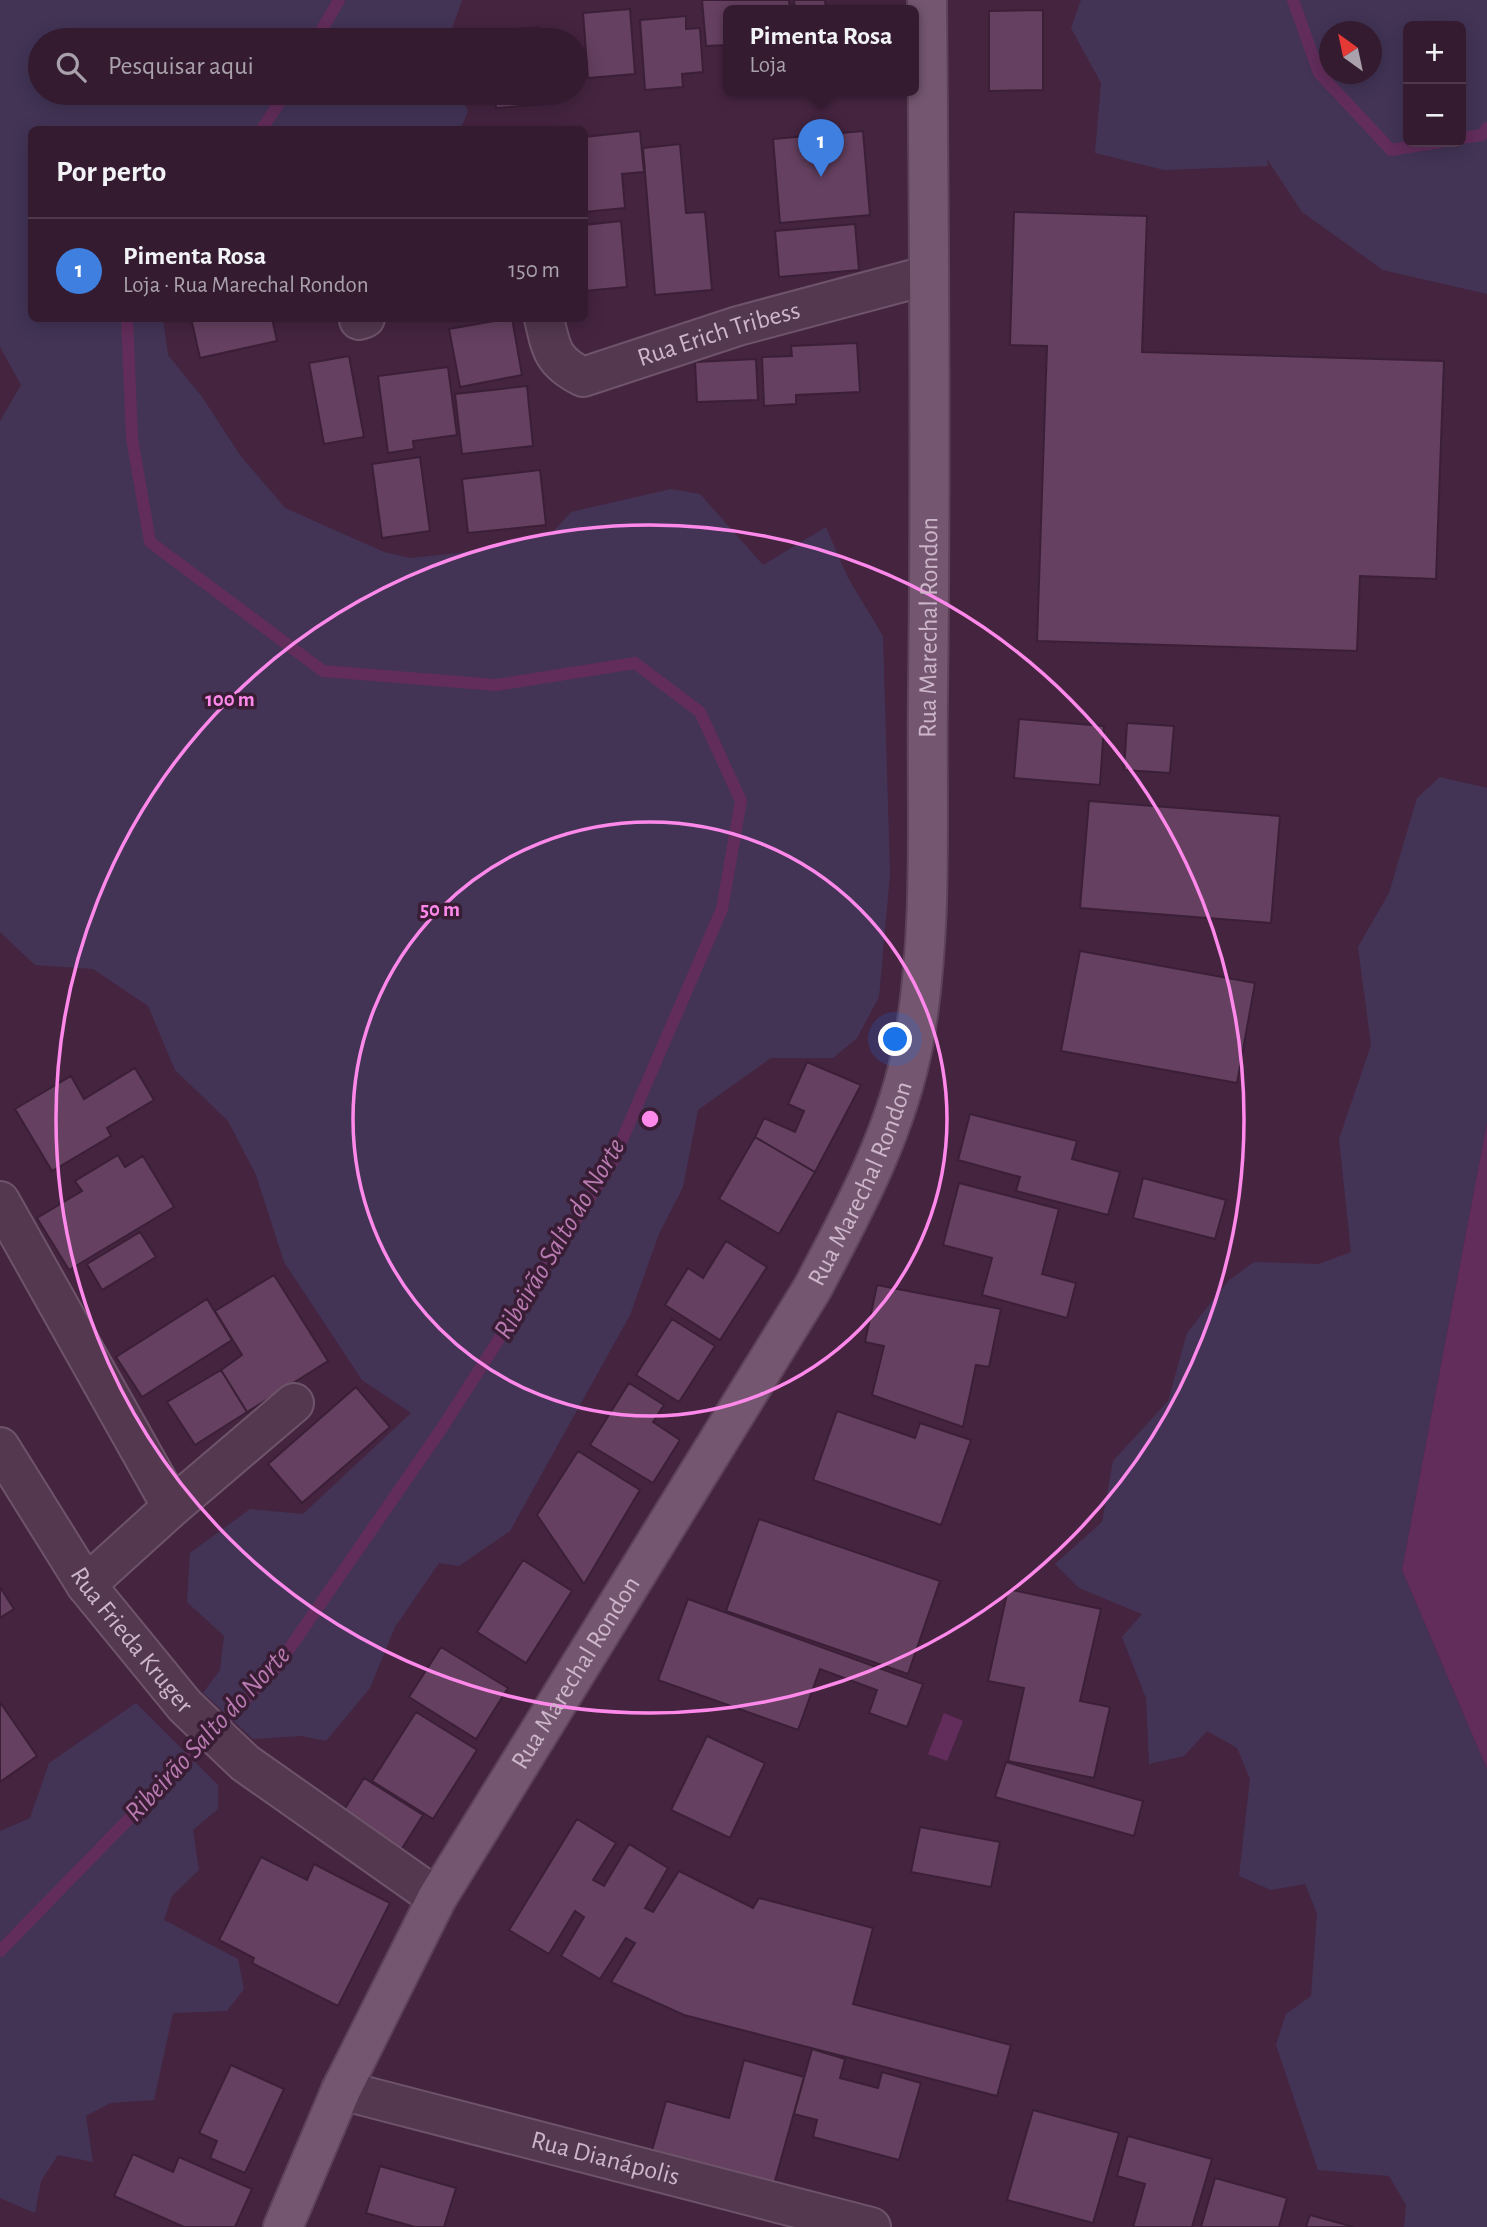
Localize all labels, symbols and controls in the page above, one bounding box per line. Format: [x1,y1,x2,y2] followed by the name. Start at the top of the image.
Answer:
[723,5,919,96] popup
[1319,21,1382,84] north arrow
[1403,21,1466,147] map controls
[1403,21,1466,84] button: +
[749,23,893,49] text: Pimenta Rosa
[28,28,588,105] search box
[52,48,90,86] icon: search
[108,53,254,79] text: Pesquisar aqui
[749,54,787,77] text: Loja
[1403,84,1466,147] button: −
[798,119,844,177] pin: 1
[56,157,166,187] text: Por perto
[123,243,266,269] text: Pimenta Rosa
[75,259,83,282] text: 1
[508,259,560,282] text: 150 m
[123,274,369,297] text: Loja · Rua Marechal Rondon
[634,297,803,371] street label: Rua Erich Tribess
[915,517,942,738] street label: Rua Marechal Rondon
[205,689,255,710] text: 100 m
[420,899,460,920] text: 50 m
[878,1022,912,1056] your location
[803,1079,917,1290] street label: Rua Marechal Rondon
[638,1107,662,1131] centre of rings
[489,1134,631,1344] water label: Ribeirão Salto do Norte
[65,1563,198,1719] street label: Rua Frieda Kruger
[507,1572,645,1774] street label: Rua Marechal Rondon
[120,1641,296,1827] water label: Ribeirão Salto do Norte
[528,2127,682,2190] street label: Rua Dianápolis

